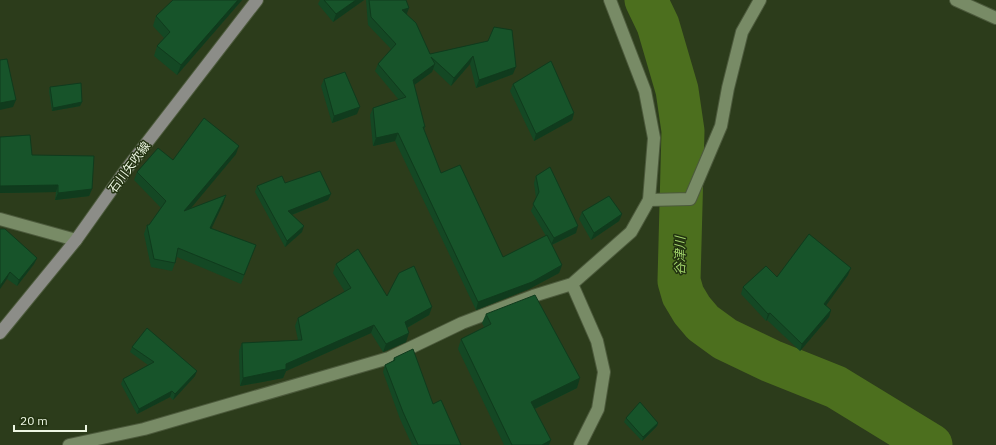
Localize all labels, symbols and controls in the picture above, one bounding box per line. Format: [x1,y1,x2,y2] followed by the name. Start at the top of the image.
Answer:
[105,139,153,195] street label: 石川矢吹線
[671,234,689,276] water label: 谷津川
[14,407,86,433] scale bar
[20,413,48,428] text: 20 m

